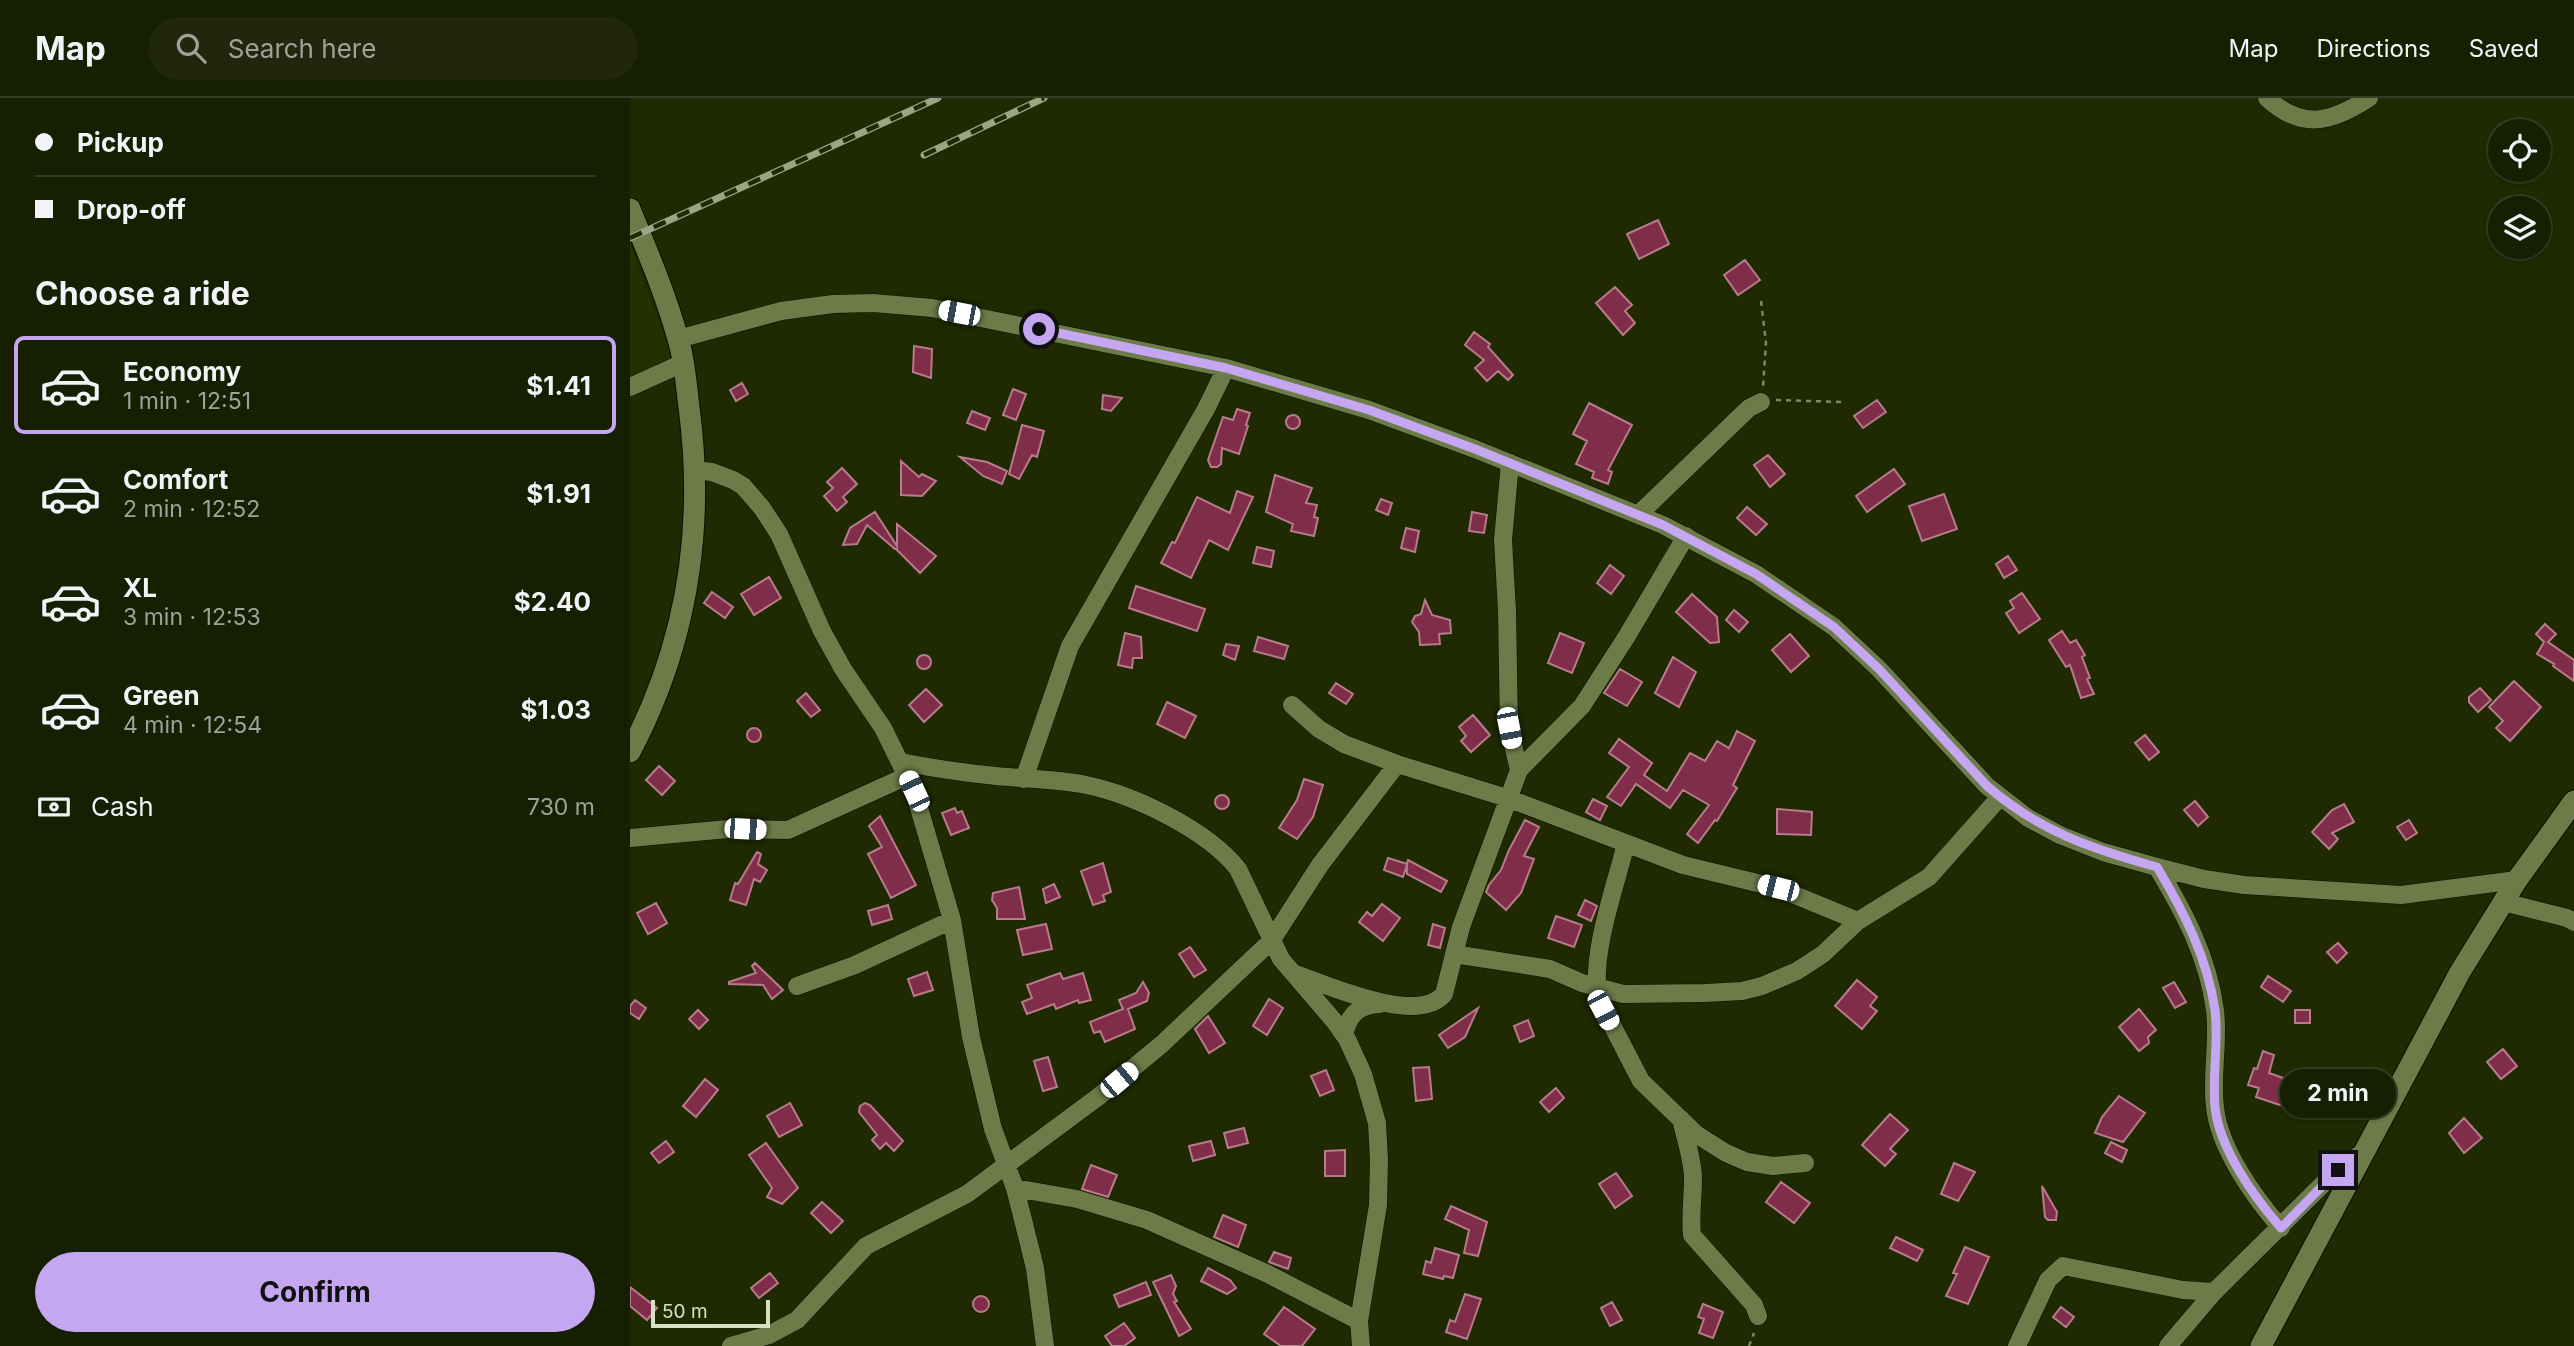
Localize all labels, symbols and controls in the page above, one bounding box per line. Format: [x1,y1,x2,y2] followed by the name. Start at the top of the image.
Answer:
[148,17,638,80] search box
[35,28,106,68] text: Map
[172,29,210,67] icon: search
[228,33,376,64] text: Search here
[2229,34,2278,63] text: Map
[2316,34,2431,63] text: Directions
[2469,34,2539,63] text: Saved
[2488,119,2551,259] map controls
[2488,119,2551,182] button: locate
[77,127,164,158] text: Pickup
[77,194,186,225] text: Drop-off
[2488,196,2551,259] button: layers
[35,274,250,313] text: Choose a ride
[937,299,982,327] car
[1023,313,1055,345] route start
[39,354,102,417] icon: car
[123,356,241,387] text: Economy
[526,370,591,401] text: $1.41
[123,387,251,415] text: 1 min · 12:51
[39,462,102,525] icon: car
[123,464,228,495] text: Comfort
[526,478,591,509] text: $1.91
[123,495,260,523] text: 2 min · 12:52
[39,570,102,633] icon: car
[123,572,157,603] text: XL
[514,586,591,617] text: $2.40
[123,603,261,631] text: 3 min · 12:53
[39,678,102,741] icon: car
[123,680,200,711] text: Green
[521,694,591,725] text: $1.03
[1495,705,1524,751] car
[123,711,262,739] text: 4 min · 12:54
[896,768,933,814] car
[35,788,73,826] icon: cash
[91,791,154,822] text: Cash
[527,793,595,821] text: 730 m
[724,817,767,841] car
[1756,873,1801,903] car
[1584,987,1623,1033] car
[1097,1058,1142,1102] car
[2280,1068,2396,1118] callout: 2 min
[2307,1079,2369,1107] text: 2 min
[2322,1154,2354,1186] route end
[35,1252,595,1332] button: Confirm
[651,1297,770,1329] scale bar
[662,1300,708,1323] text: 50 m

